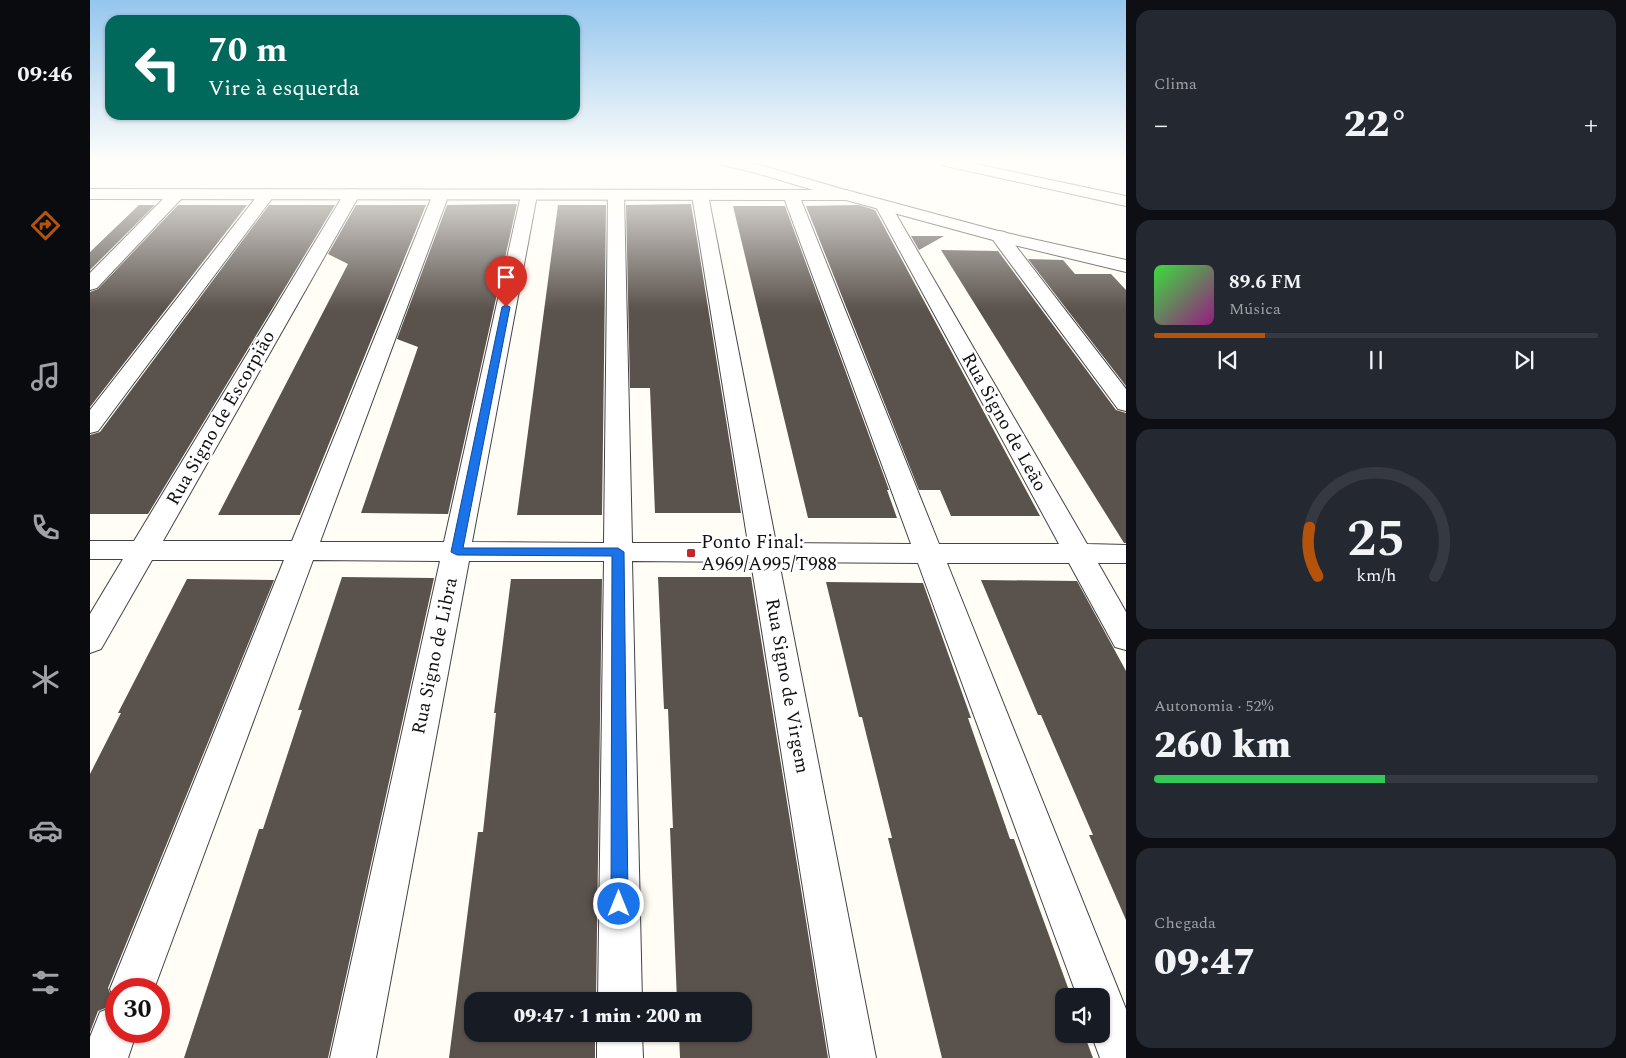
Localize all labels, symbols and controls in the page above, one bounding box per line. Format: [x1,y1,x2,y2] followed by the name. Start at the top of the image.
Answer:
[208,24,288,77] text: 70 m
[125,35,190,100] icon: left
[17,58,73,91] text: 09:46
[208,72,360,105] text: Vire à esquerda
[1154,72,1197,96] text: Clima
[1344,96,1408,154] text: 22°
[1154,104,1168,147] text: −
[1584,104,1598,147] text: +
[28,208,63,243] icon: directions
[485,256,527,307] pin
[492,263,520,291] icon: arrive
[1229,268,1302,297] text: 89.6 FM
[1229,297,1281,321] text: Música
[159,325,283,511] street label: Rua Signo de Escorpião
[1214,346,1242,374] icon: previous
[1362,346,1390,374] icon: pause
[1510,346,1538,374] icon: next
[954,347,1054,497] street label: Rua Signo de Leão
[28,359,63,394] icon: music
[1347,500,1405,579] text: 25
[28,510,63,545] icon: phone
[701,528,837,579] place label: Ponto Final: A969/A995/T988
[685,547,697,559] marker: Ponto Final: A969/A995/T988
[1356,562,1396,589] text: km/h
[404,574,466,737] street label: Rua Signo de Libra
[757,596,817,776] street label: Rua Signo de Virgem
[28,662,63,697] icon: climate
[1154,694,1273,718] text: Autonomia · 52%
[1154,717,1291,775] text: 260 km
[28,813,63,848] icon: car
[592,877,644,929] position arrow
[1154,911,1216,935] text: Chegada
[1154,934,1256,992] text: 09:47
[28,965,63,1000] icon: filters
[105,978,170,1043] speed limit sign: 30
[1055,988,1110,1043] map controls
[1055,988,1110,1043] button: sound
[514,1002,702,1031] text: 09:47 · 1 min · 200 m

